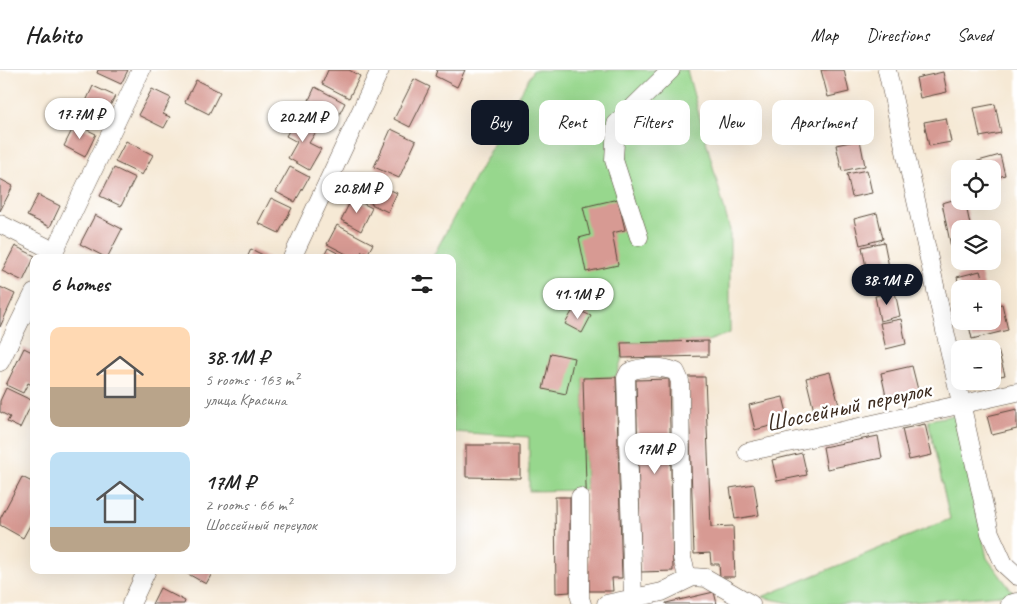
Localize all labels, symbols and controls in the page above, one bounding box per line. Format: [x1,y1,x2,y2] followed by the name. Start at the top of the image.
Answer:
[25,20,81,50] text: Habito
[811,24,838,46] text: Map
[866,24,929,46] text: Directions
[957,24,992,46] text: Saved
[34,98,126,140] pin: 17.7M ₽
[257,100,349,143] pin: 20.2M ₽
[471,100,529,145] chip: Buy
[539,100,605,145] chip: Rent
[615,100,690,145] chip: Filters
[700,100,762,145] chip: New
[772,100,874,145] chip: Apartment
[56,104,104,124] text: 17.7M ₽
[279,107,327,127] text: 20.2M ₽
[951,160,1001,390] map controls
[951,160,1001,210] button: locate
[311,172,403,214] pin: 20.8M ₽
[333,178,381,198] text: 20.8M ₽
[951,220,1001,270] button: layers
[841,264,933,306] pin: 38.1M ₽
[408,270,436,298] icon: filters
[863,270,911,290] text: 38.1M ₽
[50,271,110,297] text: 6 homes
[532,278,624,320] pin: 41.1M ₽
[951,280,1001,330] button: +
[554,284,602,304] text: 41.1M ₽
[951,340,1001,390] button: −
[205,344,269,370] text: 38.1M ₽
[90,347,150,407] icon: home
[205,370,299,390] text: 5 rooms · 163 m²
[763,373,935,438] street label: Шоссейный переулок
[205,390,286,410] text: улица Красина
[620,432,690,475] pin: 17M ₽
[636,439,674,459] text: 17M ₽
[205,469,255,495] text: 17M ₽
[90,472,150,532] icon: home
[205,495,291,515] text: 2 rooms · 66 m²
[205,515,317,535] text: Шоссейный переулок

